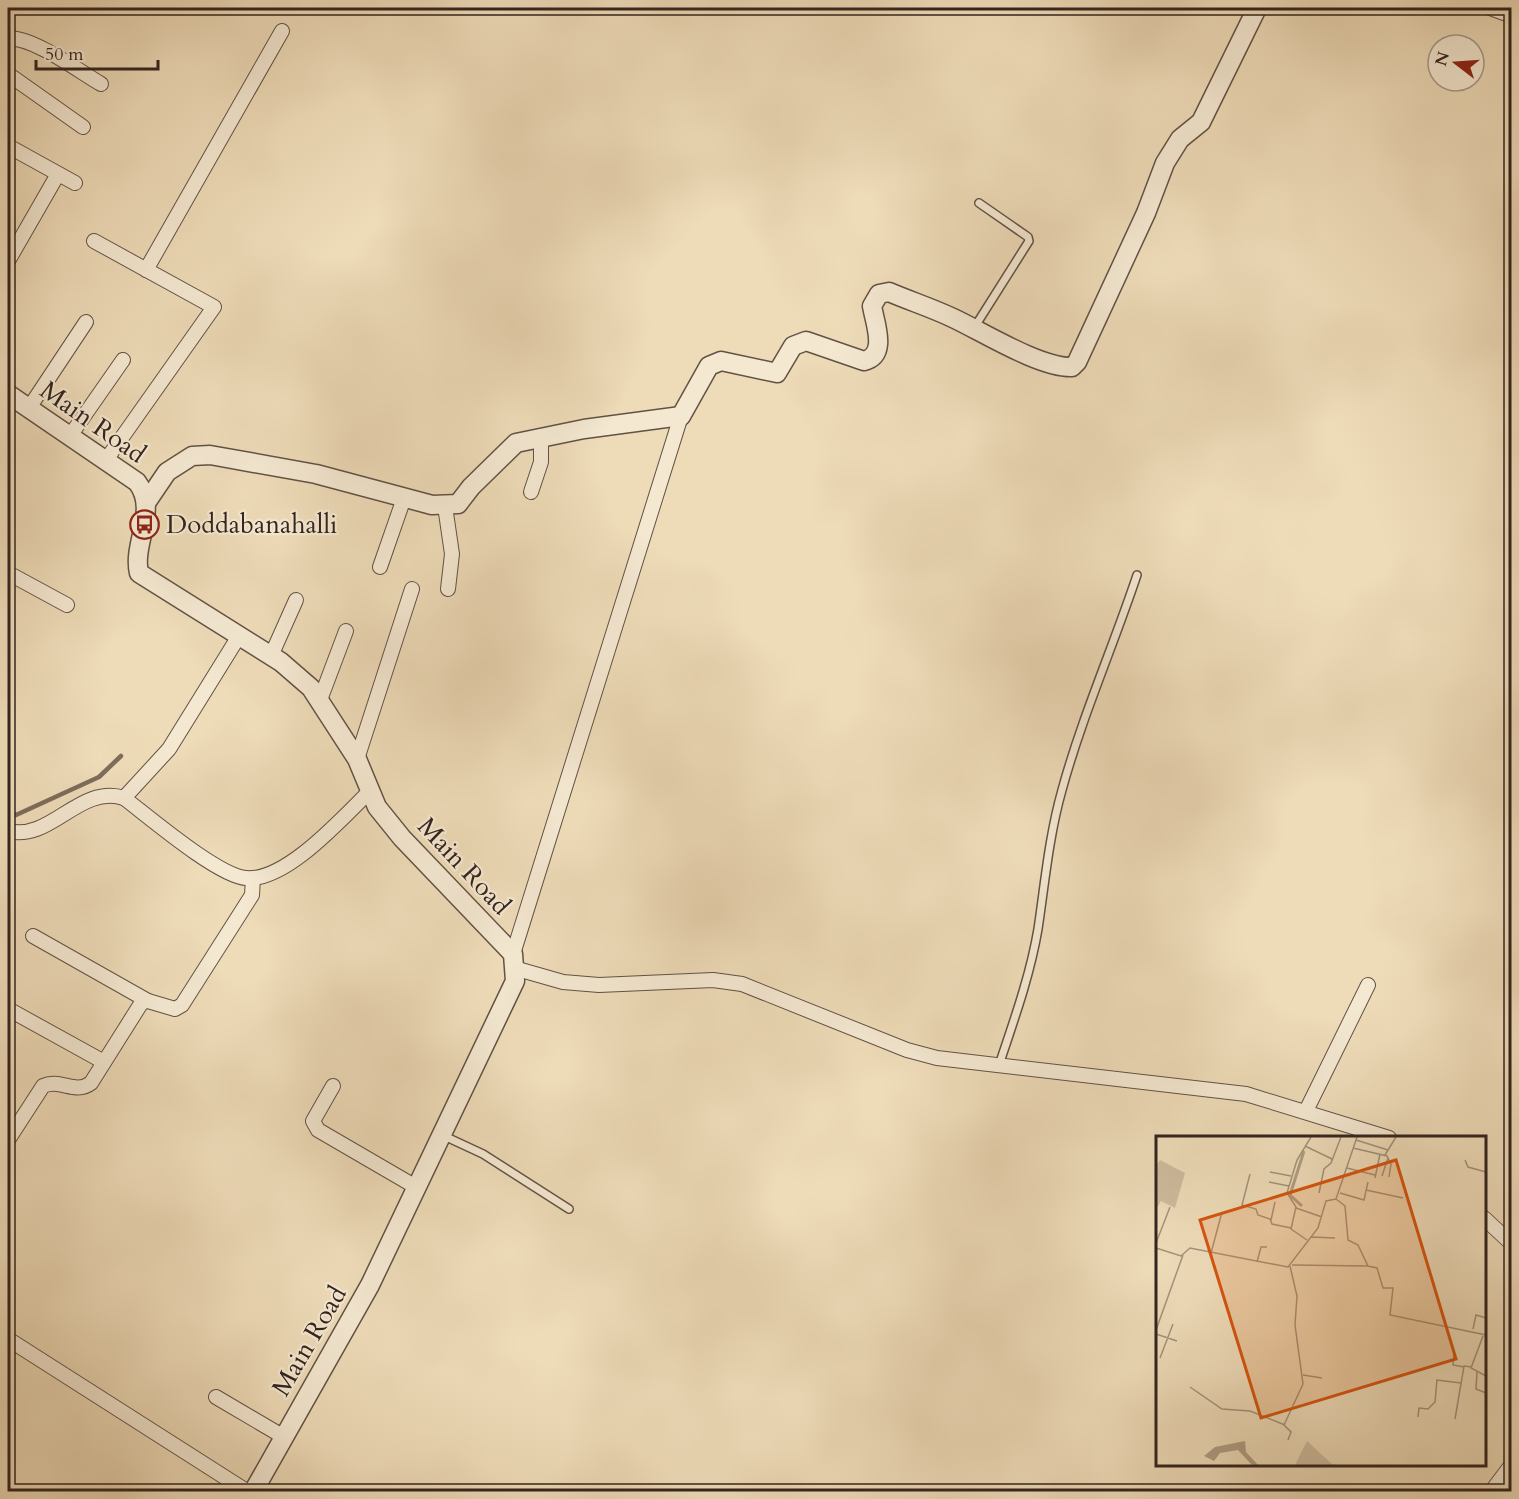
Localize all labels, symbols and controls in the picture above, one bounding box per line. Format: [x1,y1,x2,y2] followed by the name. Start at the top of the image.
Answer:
[36,33,158,71] scale bar
[1426,33,1486,93] north arrow
[45,42,84,67] text: 50 m
[1430,49,1455,69] text: N
[33,373,153,471] street label: Main Road
[166,507,337,542] place label: Doddabanahalli
[129,508,161,540] bus stop icon: Doddabanahalli
[410,809,518,923] street label: Main Road
[1156,1136,1486,1466] inset map
[263,1279,355,1403] street label: Main Road

